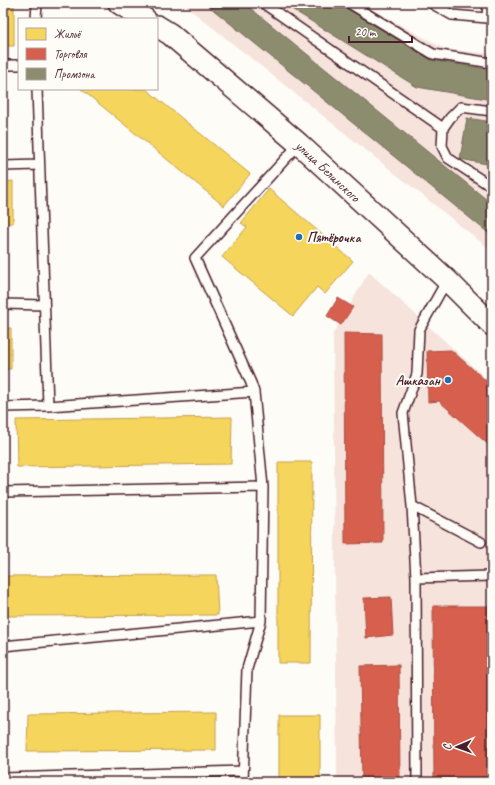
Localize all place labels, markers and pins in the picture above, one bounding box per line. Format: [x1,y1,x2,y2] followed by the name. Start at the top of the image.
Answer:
[307,229,361,246] place label: Пятёрочка
[294,232,304,242] marker: Пятёрочка
[396,372,441,389] place label: Ашказан
[443,375,453,385] marker: Ашказан

